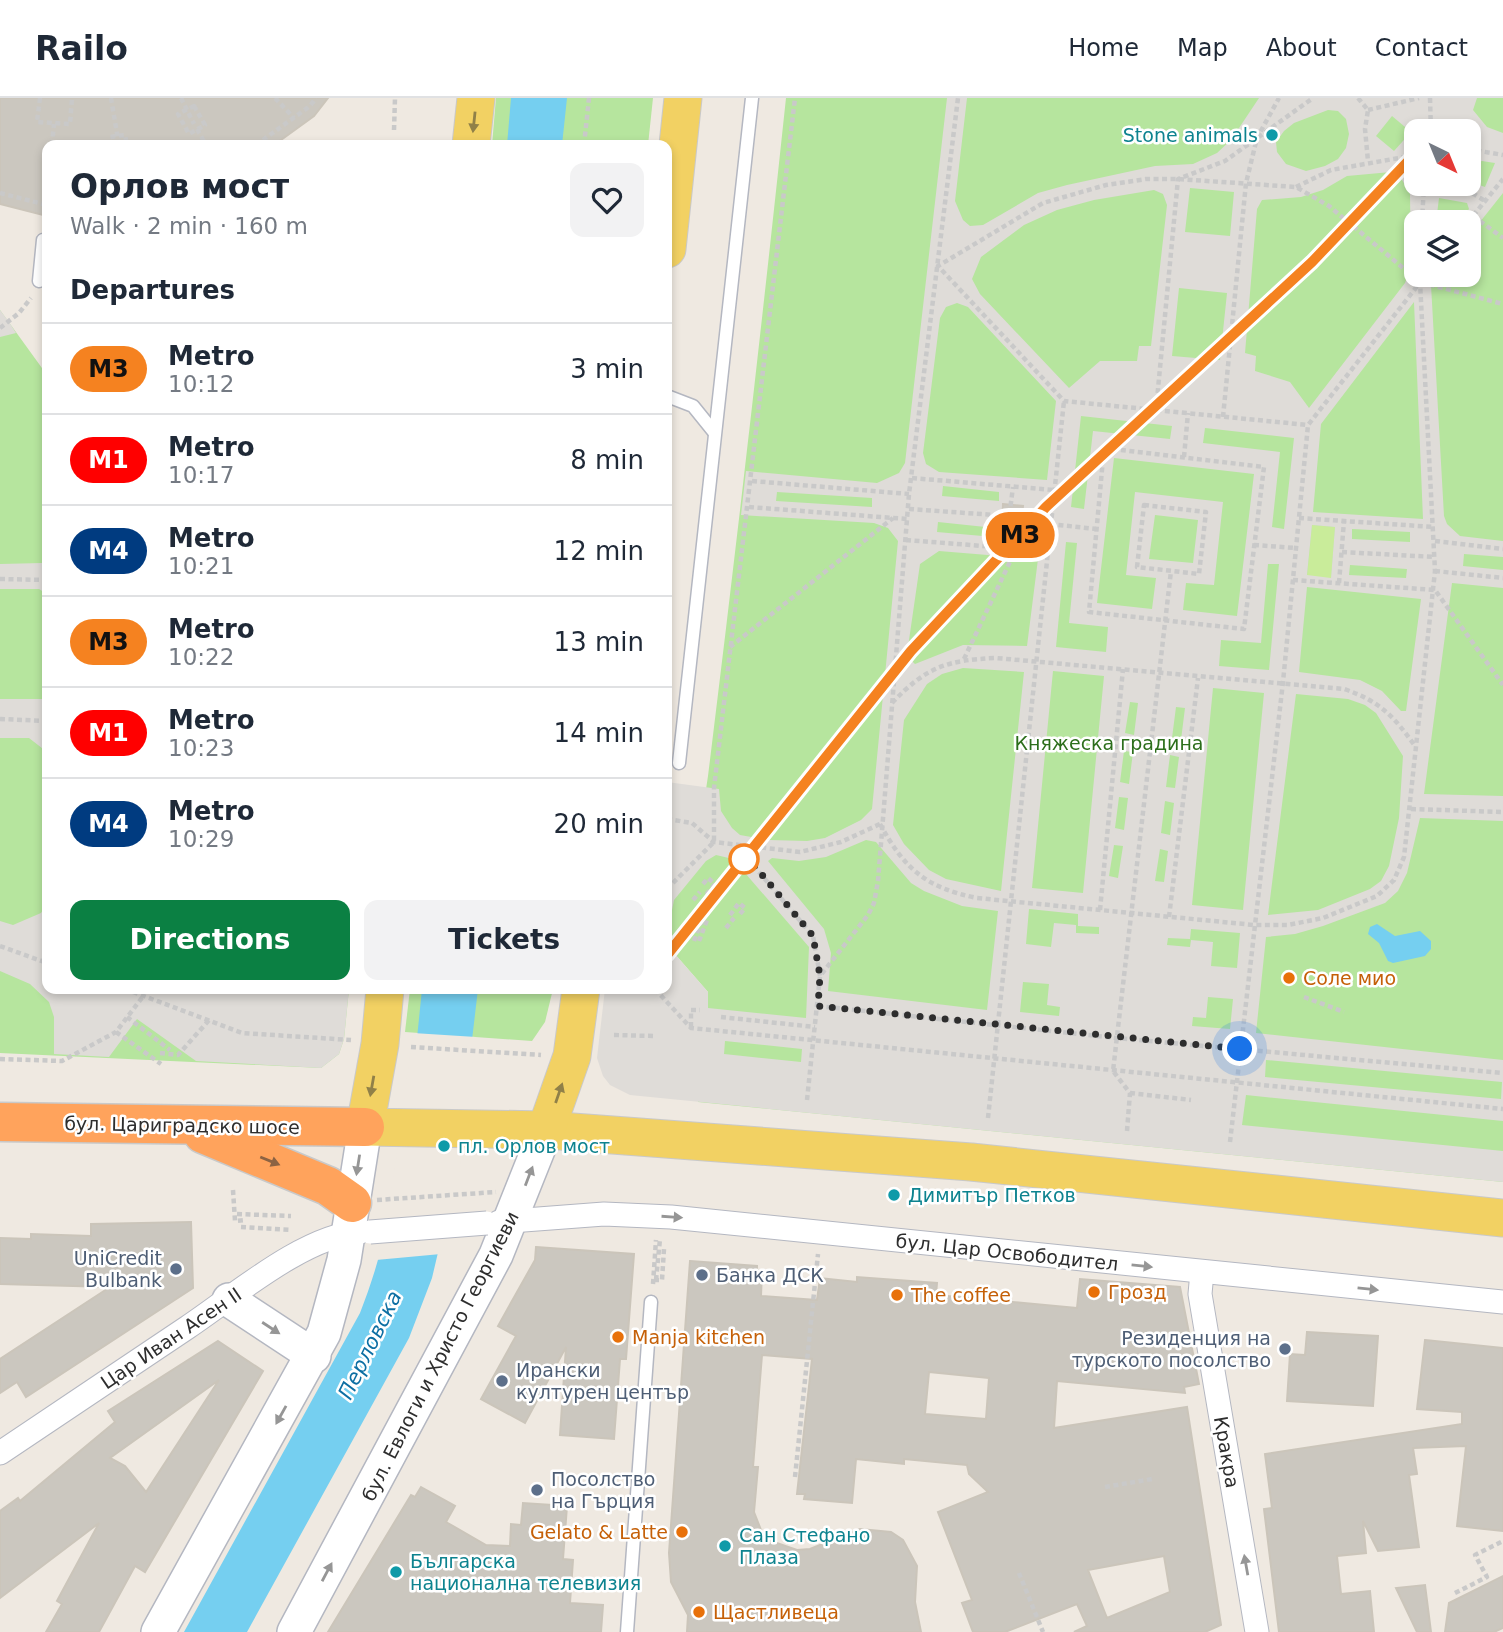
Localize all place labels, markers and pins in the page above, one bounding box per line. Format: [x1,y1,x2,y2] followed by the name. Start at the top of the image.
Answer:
[1123,124,1258,146] place label: Stone animals
[1264,127,1280,143] marker: Stone animals
[729,844,759,874] unlabelled marker
[1303,967,1396,989] place label: Соле мио
[1281,970,1297,986] marker: Соле мио
[458,1135,610,1157] place label: пл. Орлов мост
[436,1138,452,1154] marker: пл. Орлов мост
[908,1184,1076,1206] place label: Димитър Петков
[886,1187,902,1203] marker: Димитър Петков
[74,1247,162,1291] place label: UniCredit Bulbank
[168,1261,184,1277] marker: UniCredit Bulbank
[716,1264,824,1286] place label: Банка ДСК
[694,1267,710,1283] marker: Банка ДСК
[1108,1281,1167,1303] place label: Грозд
[910,1284,1011,1306] place label: The coffee
[1086,1284,1102,1300] marker: Грозд
[889,1287,905,1303] marker: The coffee
[632,1326,765,1348] place label: Manja kitchen
[1072,1327,1271,1371] place label: Резиденция на турското посолство
[610,1329,626,1345] marker: Manja kitchen
[1277,1341,1293,1357] marker: Резиденция на турското посолство
[516,1359,689,1403] place label: Ирански културен център
[494,1373,510,1389] marker: Ирански културен център
[551,1468,655,1512] place label: Посолство на Гърция
[529,1482,545,1498] marker: Посолство на Гърция
[530,1521,668,1543] place label: Gelato & Latte
[674,1524,690,1540] marker: Gelato & Latte
[739,1524,870,1568] place label: Сан Стефано Плаза
[717,1538,733,1554] marker: Сан Стефано Плаза
[410,1550,641,1594] place label: Българска национална телевизия
[388,1564,404,1580] marker: Българска национална телевизия
[713,1601,839,1623] place label: Щастливеца
[691,1604,707,1620] marker: Щастливеца

